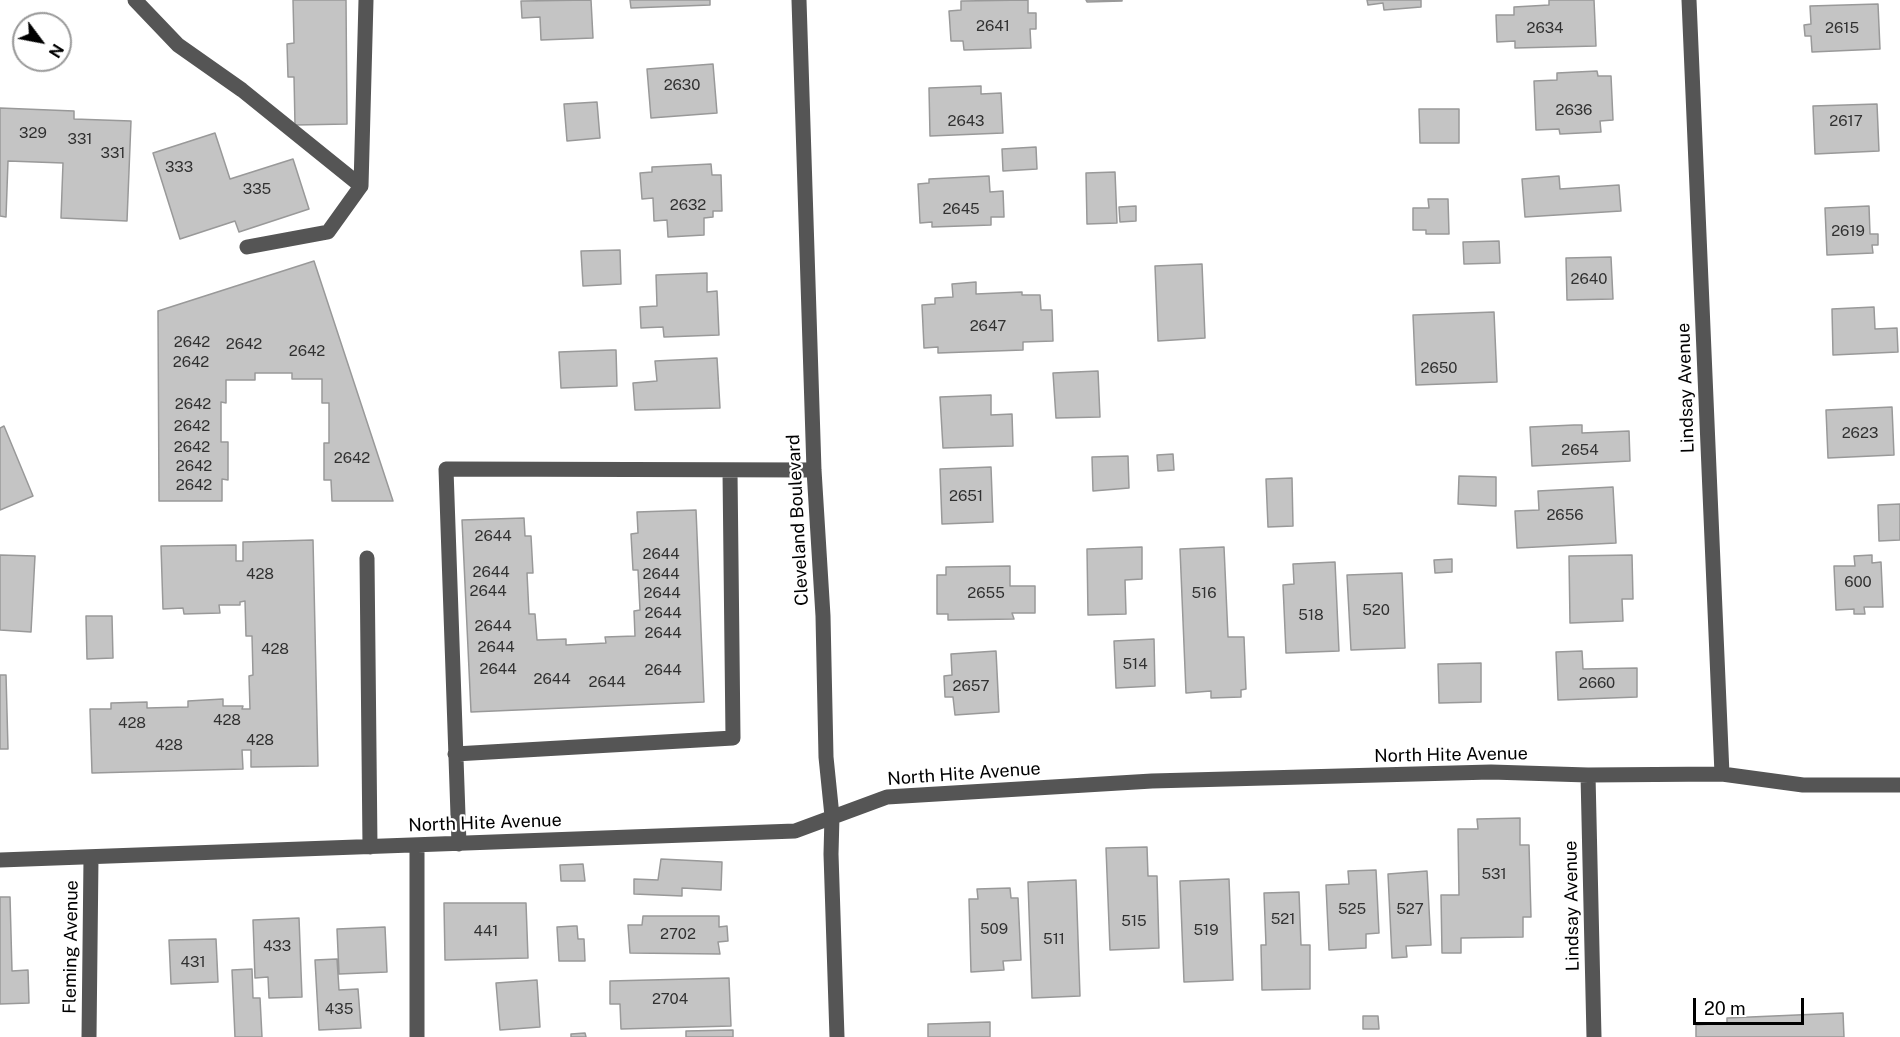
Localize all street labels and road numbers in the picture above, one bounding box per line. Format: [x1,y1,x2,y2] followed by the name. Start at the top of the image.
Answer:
[1673,322,1699,454] street label: Lindsay Avenue
[783,434,813,606] street label: Cleveland Boulevard
[1374,743,1528,767] street label: North Hite Avenue
[887,758,1041,790] street label: North Hite Avenue
[408,810,562,836] street label: North Hite Avenue
[1560,840,1584,972] street label: Lindsay Avenue
[59,880,83,1014] street label: Fleming Avenue

